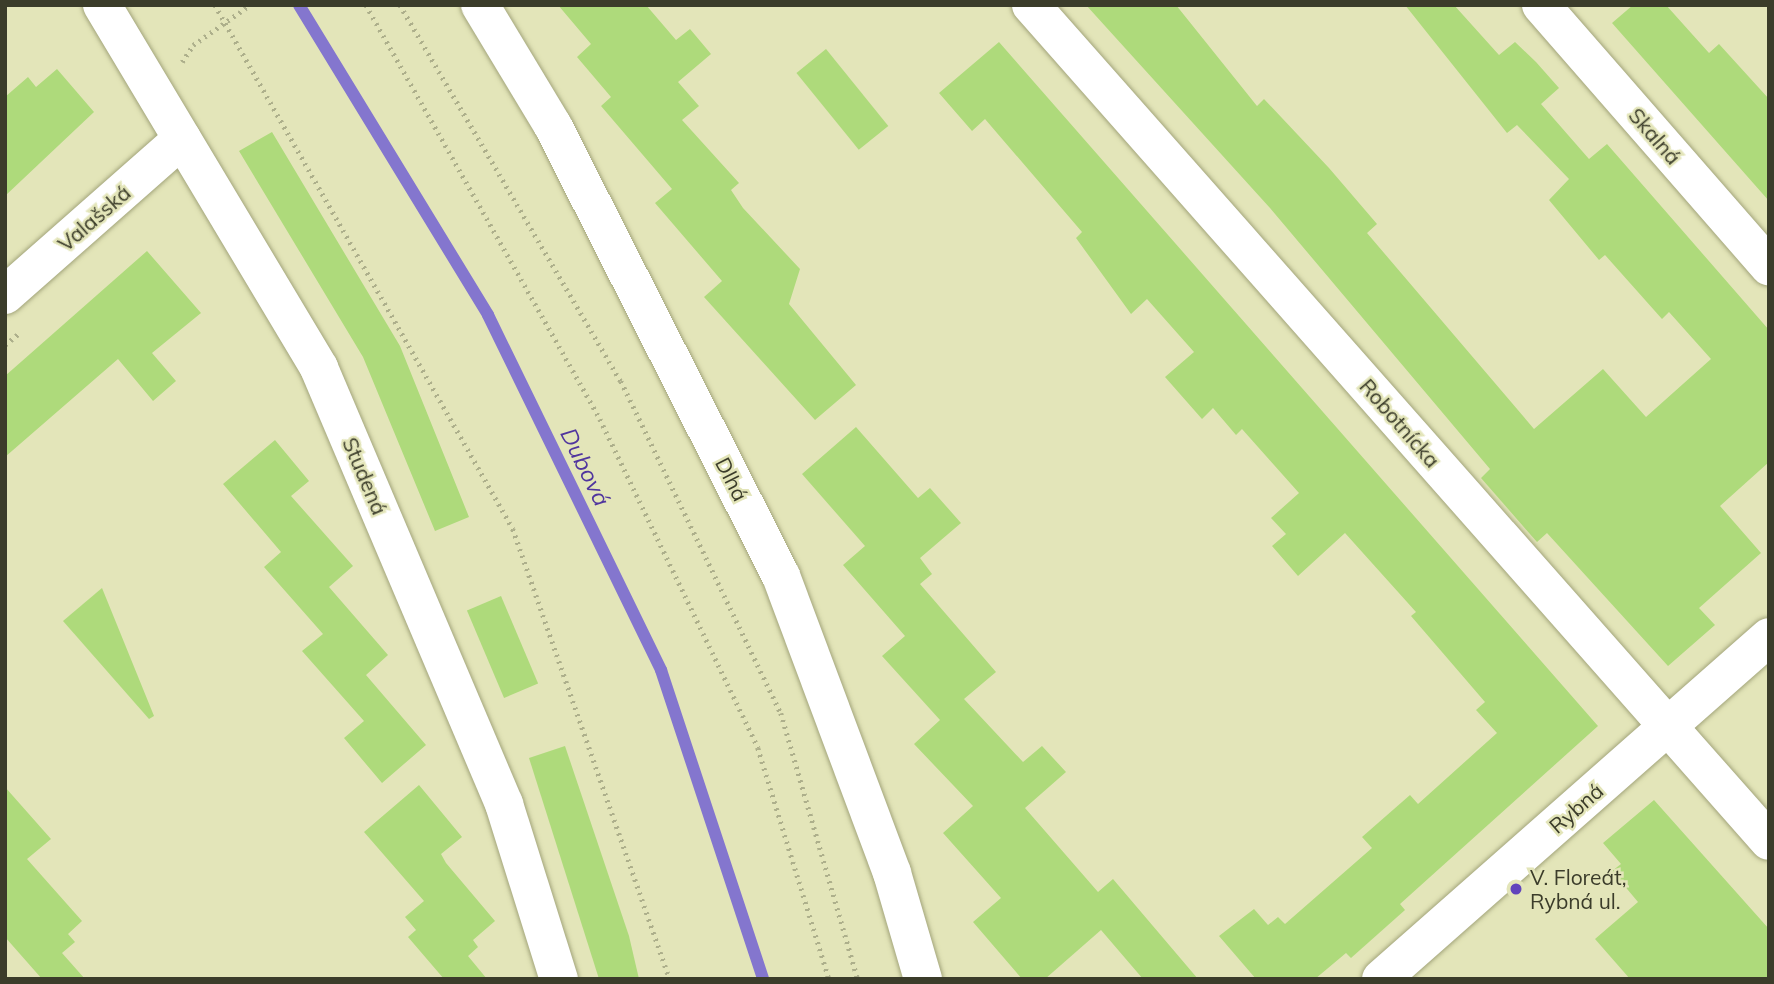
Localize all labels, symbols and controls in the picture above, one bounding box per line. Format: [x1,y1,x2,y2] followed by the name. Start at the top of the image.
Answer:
[1624,103,1686,169] street label: Skalná
[53,180,135,256] street label: Valašská
[1355,374,1445,472] street label: Robotnícka
[554,424,616,510] water label: Dubová
[337,434,393,518] street label: Studená
[710,453,754,505] street label: Dlhá
[1544,778,1608,838] street label: Rybná
[1530,864,1627,914] place label: V. Floreát, Rybná ul.
[1508,881,1524,897] marker: V. Floreát, Rybná ul.

